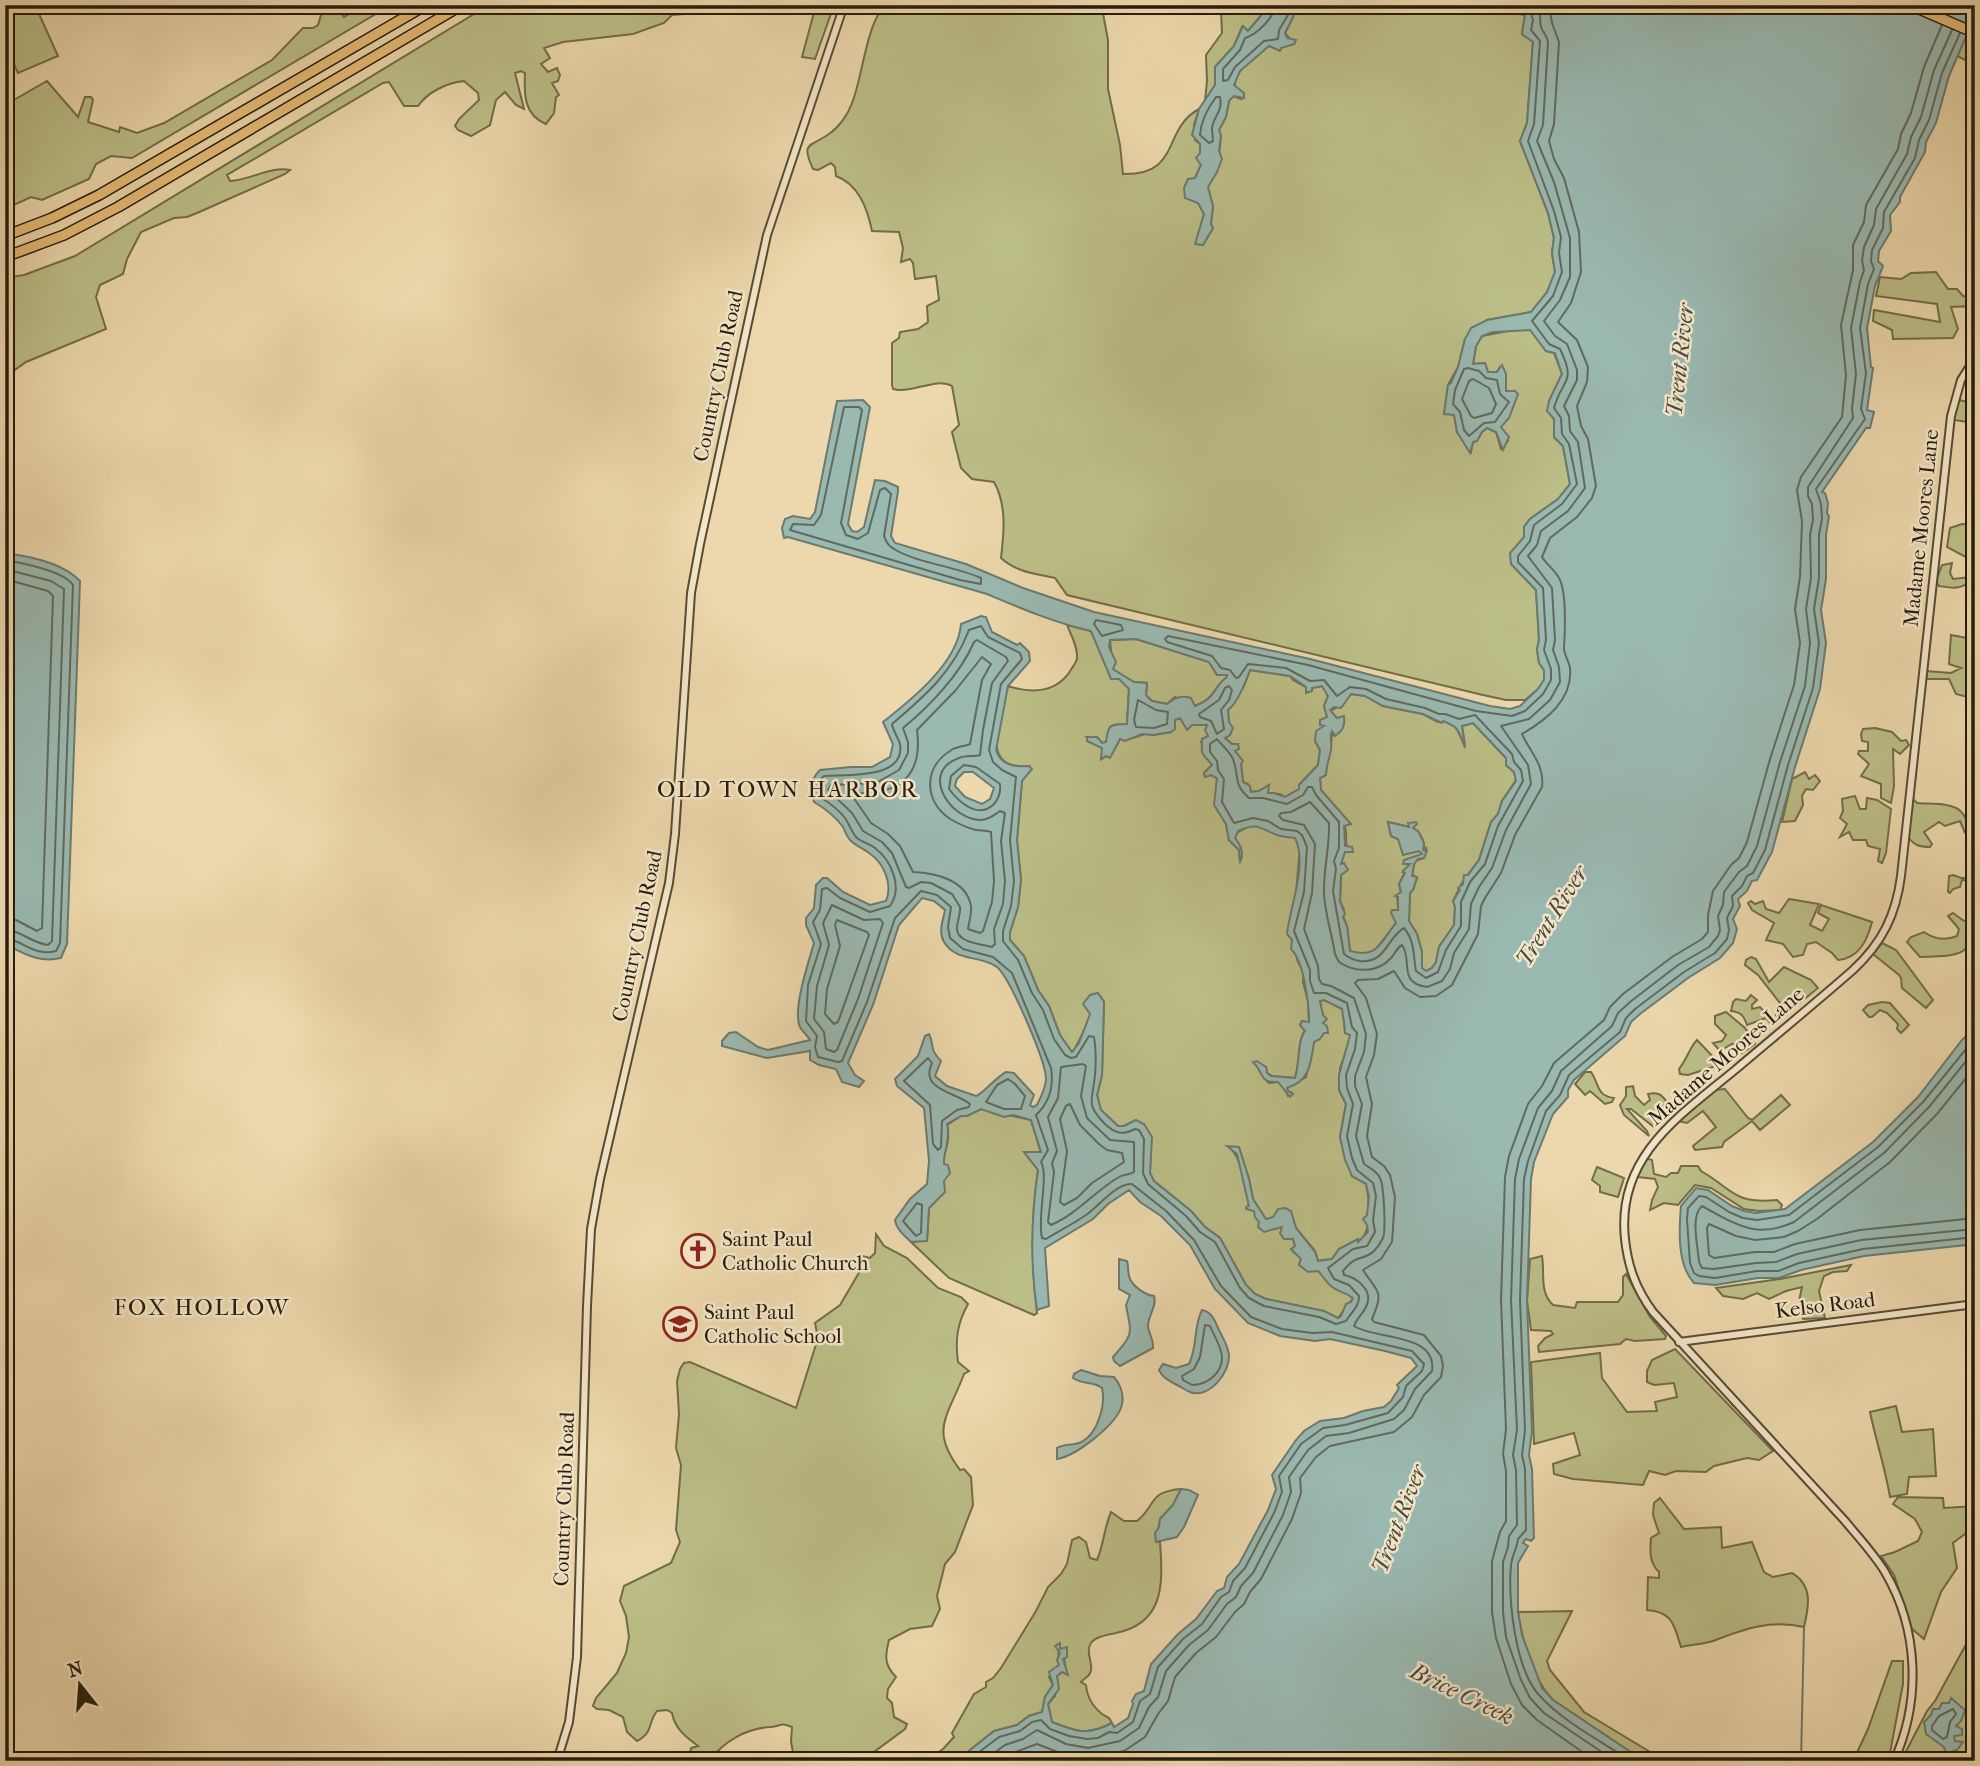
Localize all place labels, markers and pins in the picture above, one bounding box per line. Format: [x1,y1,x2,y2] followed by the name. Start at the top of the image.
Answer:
[722,1227,869,1275] place label: Saint Paul Catholic Church
[679,1232,717,1270] church icon: Saint Paul Catholic Church
[704,1300,842,1348] place label: Saint Paul Catholic School
[661,1305,699,1343] school or university icon: Saint Paul Catholic School

